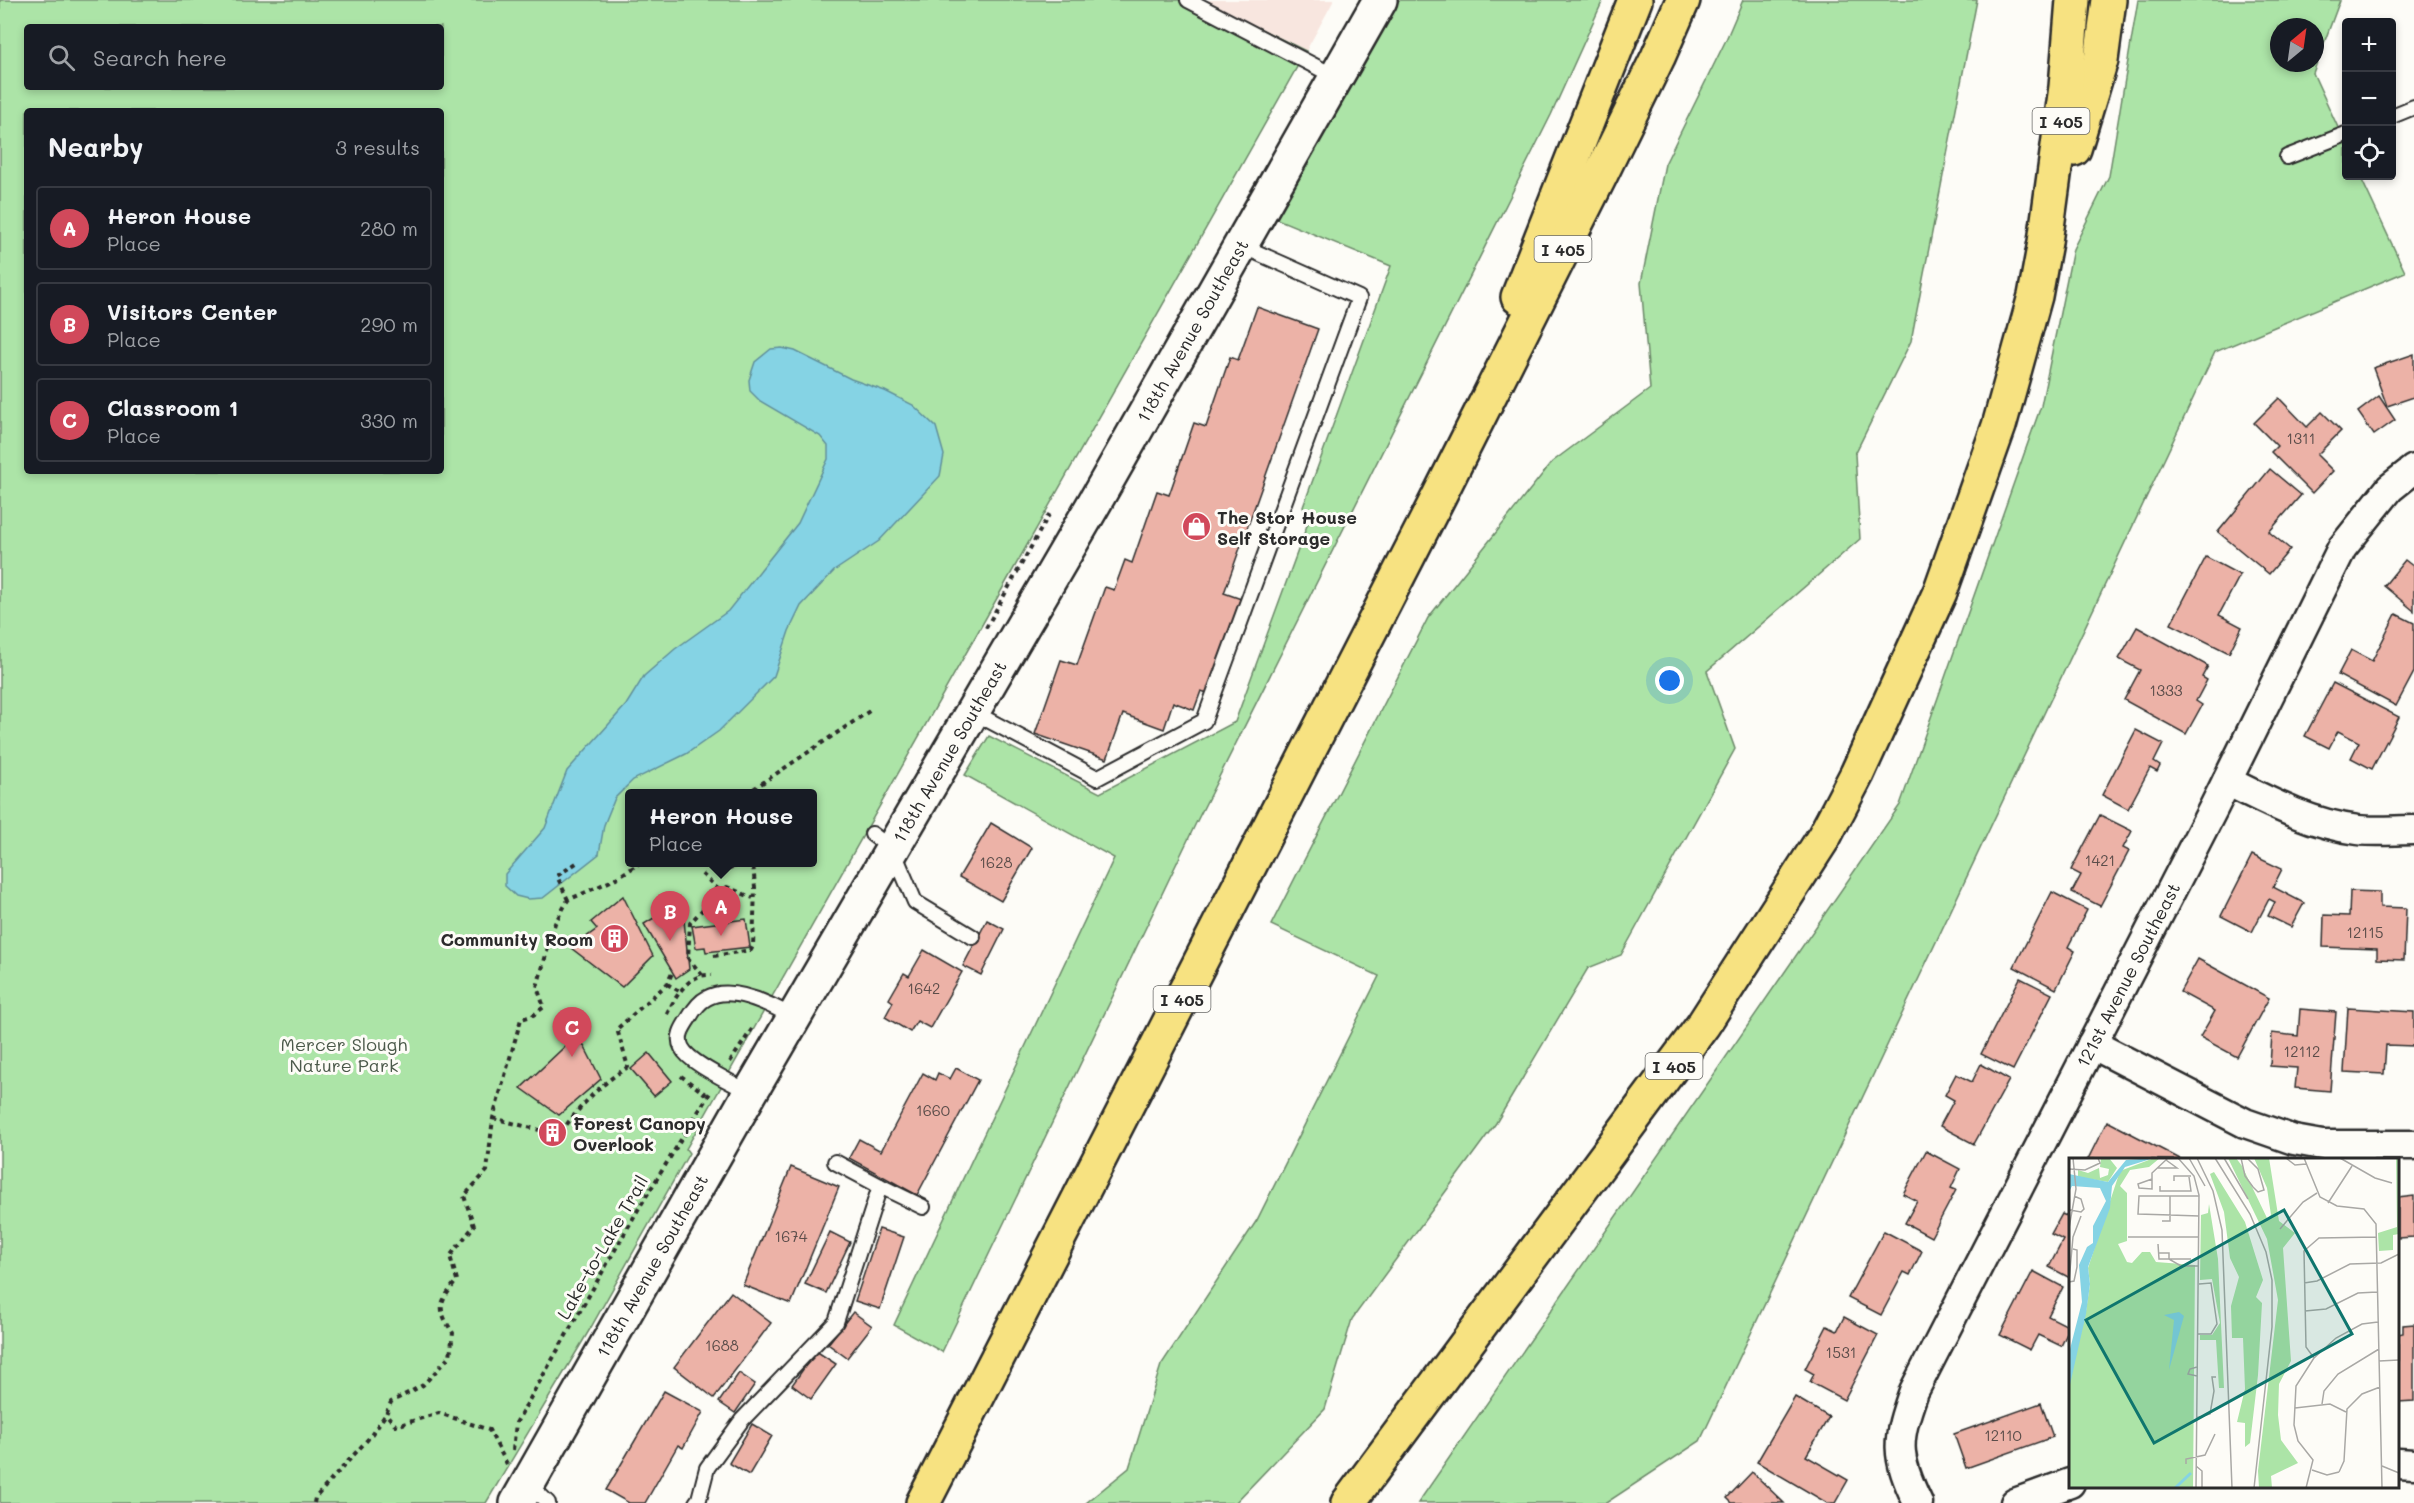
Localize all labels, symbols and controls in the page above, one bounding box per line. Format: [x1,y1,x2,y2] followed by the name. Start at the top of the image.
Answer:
[2270,18,2324,72] north arrow
[2342,18,2396,180] map controls
[2342,18,2396,72] button: +
[24,24,444,90] search box
[45,41,78,74] icon: search
[93,43,227,72] text: Search here
[2342,72,2396,126] button: −
[2032,108,2090,134] road number: I 405
[2342,126,2396,180] button: locate
[48,130,143,164] text: Nearby
[335,134,420,160] text: 3 results
[107,201,251,230] text: Heron House
[63,215,76,241] text: A
[360,215,418,241] text: 280 m
[107,230,161,256] text: Place
[1131,235,1254,426] street label: 118th Avenue Southeast
[1534,236,1592,262] road number: I 405
[107,297,278,326] text: Visitors Center
[63,311,76,337] text: B
[360,311,418,337] text: 290 m
[107,326,161,352] text: Place
[107,393,238,422] text: Classroom 1
[62,407,77,433] text: C
[360,407,418,433] text: 330 m
[107,422,161,448] text: Place
[2287,428,2315,448] house number: 1311
[1217,505,1357,550] place label: The Stor House Self Storage
[1180,511,1212,543] shop icon: The Stor House Self Storage
[887,656,1012,847] street label: 118th Avenue Southeast
[1655,666,1684,695] your location
[2149,680,2183,700] house number: 1333
[625,789,817,867] popup
[649,801,793,830] text: Heron House
[649,830,703,856] text: Place
[2085,850,2115,870] house number: 1421
[979,852,1013,872] house number: 1628
[2070,878,2185,1071] street label: 121st Avenue Southeast
[702,886,740,936] pin: A
[650,892,690,941] pin: B
[2346,922,2384,942] house number: 12115
[598,923,630,955] building icon: Community Room
[441,927,593,951] place label: Community Room
[908,978,940,998] house number: 1642
[1154,986,1210,1012] road number: I 405
[552,1008,592,1057] pin: C
[281,1032,407,1077] park label: Mercer Slough Nature Park
[2284,1041,2320,1061] house number: 12112
[1646,1053,1702,1079] road number: I 405
[916,1100,950,1120] house number: 1660
[573,1111,706,1156] place label: Forest Canopy Overlook
[536,1117,568,1149] building icon: Forest Canopy Overlook
[2069,1158,2399,1488] inset map
[590,1170,713,1361] street label: 118th Avenue Southeast
[551,1171,653,1323] street label: Lake-to-Lake Trail
[775,1226,808,1246] house number: 1674
[705,1335,739,1355] house number: 1688
[1826,1342,1856,1362] house number: 1531
[1984,1425,2022,1445] house number: 12110

